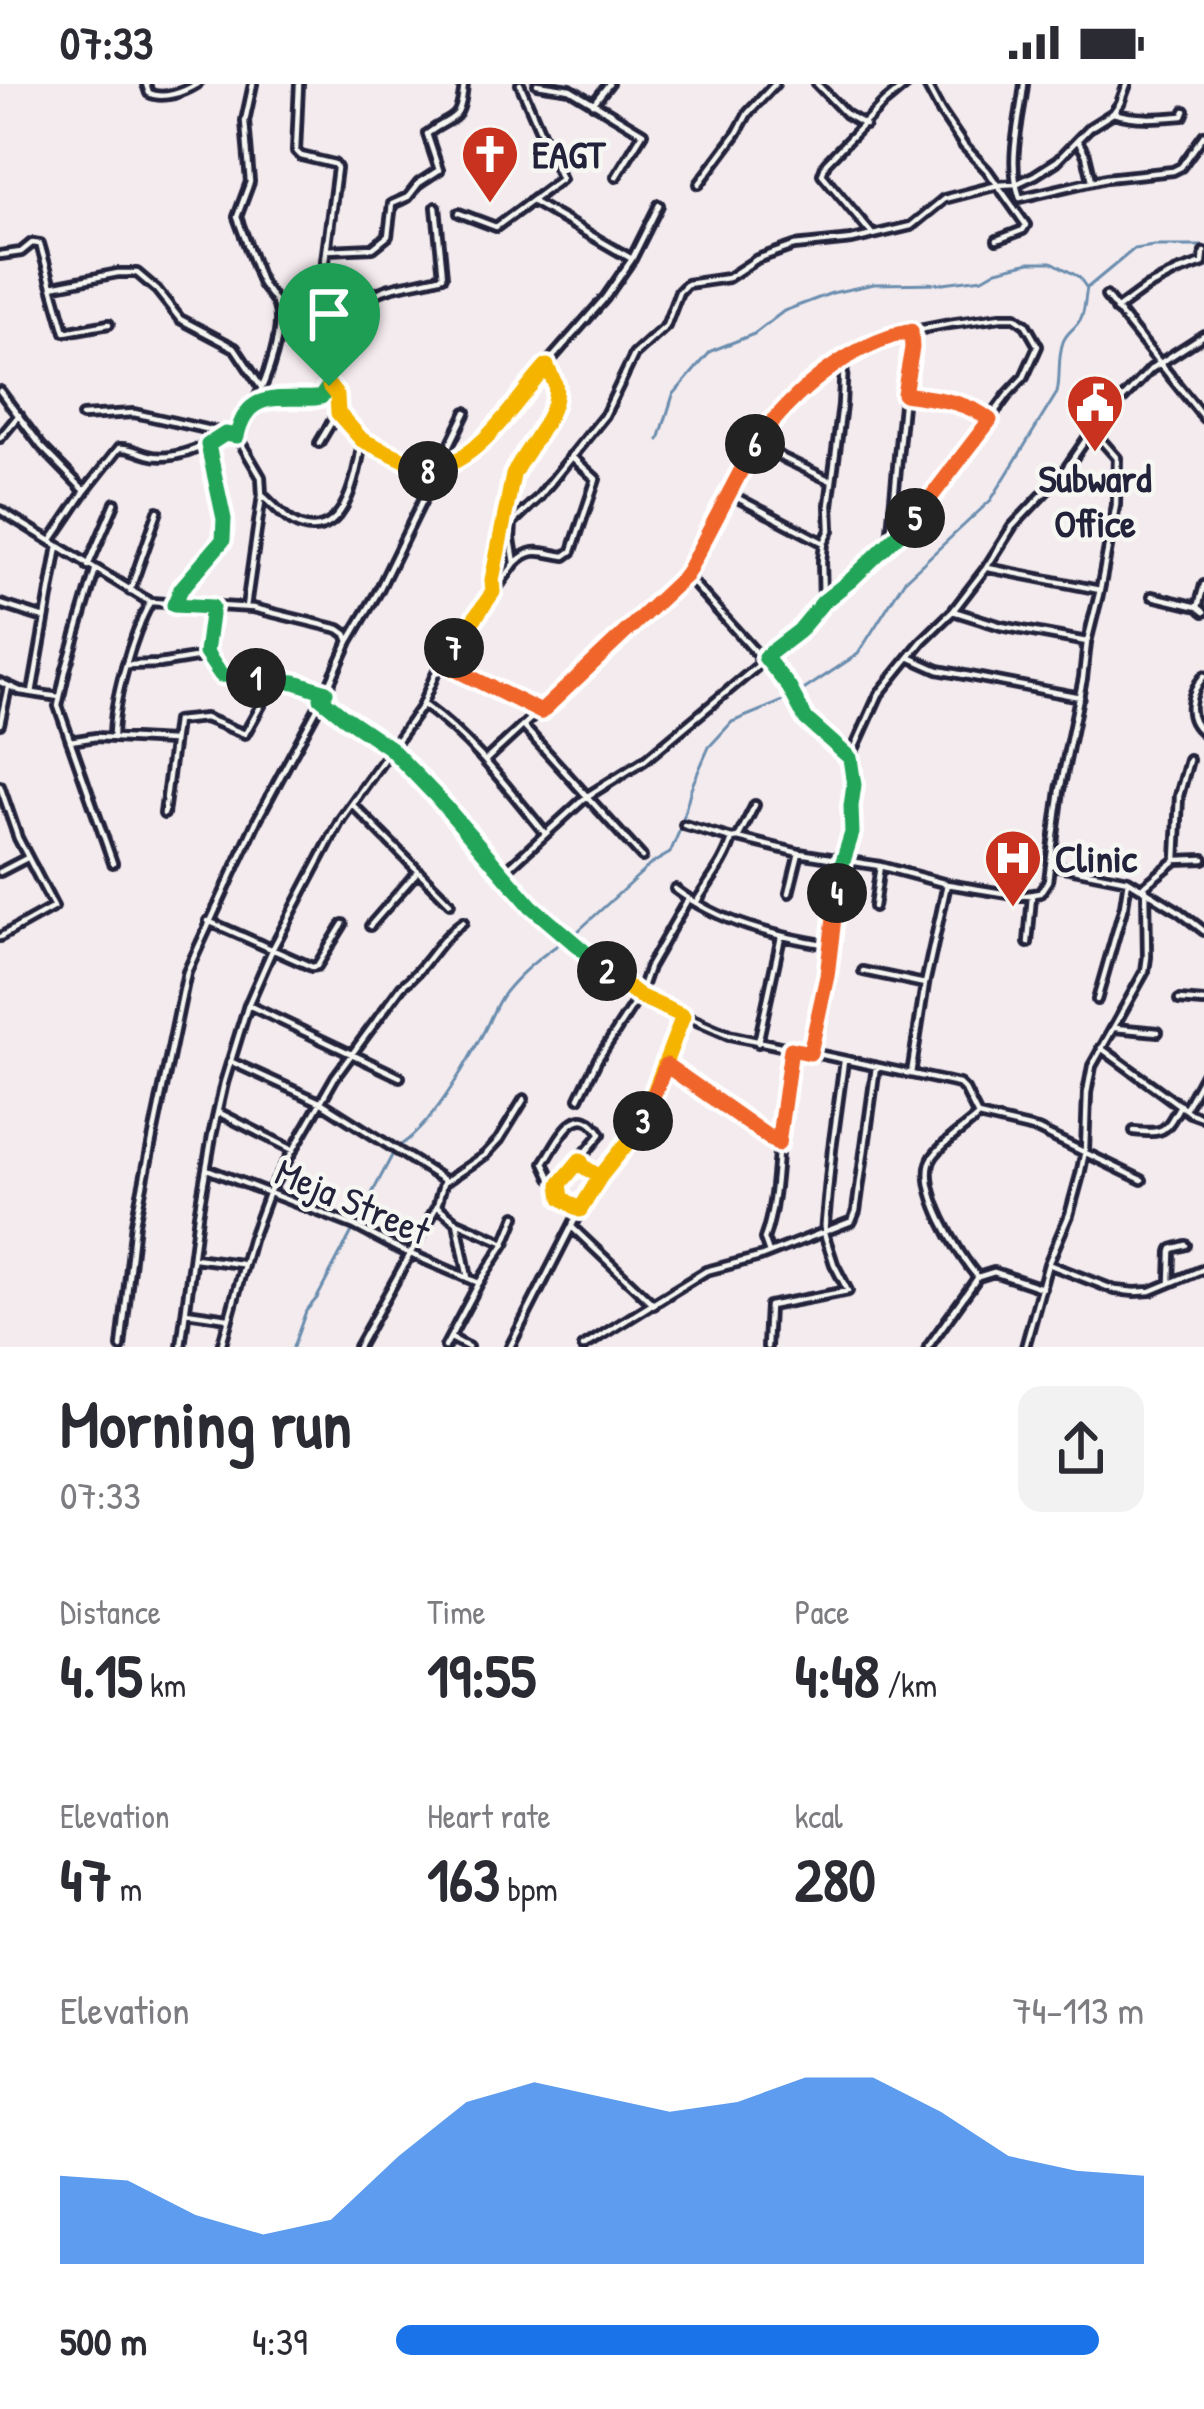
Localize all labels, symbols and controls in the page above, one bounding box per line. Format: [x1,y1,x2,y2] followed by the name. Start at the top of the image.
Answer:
[60,12,153,73] text: 07:33
[459,123,521,205] church icon: EAGT
[532,127,607,180] place label: EAGT
[278,263,380,386] pin
[296,281,362,347] icon: arrive
[1064,372,1126,454] public building icon: Subward Office
[725,414,785,474] pin: 6
[748,422,762,466] text: 6
[398,441,458,501] pin: 8
[421,449,435,493] text: 8
[1038,451,1152,549] place label: Subward Office
[885,488,945,548] pin: 5
[908,496,922,540] text: 5
[424,618,484,678] pin: 7
[446,626,462,670] text: 7
[226,648,286,708] pin: 1
[250,656,262,700] text: 1
[982,827,1044,909] hospital icon: Clinic
[1055,831,1138,884] place label: Clinic
[807,863,867,923] pin: 4
[831,871,843,915] text: 4
[577,941,637,1001] pin: 2
[599,949,615,993] text: 2
[613,1091,673,1151] pin: 3
[636,1099,650,1143] text: 3
[268,1144,439,1257] street label: Meja Street
[60,1378,352,1468] text: Morning run
[1018,1386,1144,1512] button: share
[60,1468,141,1521] text: 07:33
[60,1590,161,1634] text: Distance
[427,1590,486,1634] text: Time
[795,1590,849,1634] text: Pace
[60,1634,143,1716] text: 4.15
[427,1634,536,1716] text: 19:55
[795,1634,880,1716] text: 4:48
[143,1663,186,1707] text: km
[880,1663,937,1707] text: /km
[60,1794,170,1838] text: Elevation
[427,1794,551,1838] text: Heart rate
[795,1794,843,1838] text: kcal
[60,1838,112,1920] text: 47
[427,1838,500,1920] text: 163
[795,1838,876,1920] text: 280
[112,1867,142,1911] text: m
[500,1867,558,1911] text: bpm
[60,1983,190,2036] text: Elevation
[1012,1983,1144,2036] text: 74–113 m
[60,2314,147,2367] text: 500 m
[252,2314,307,2367] text: 4:39

